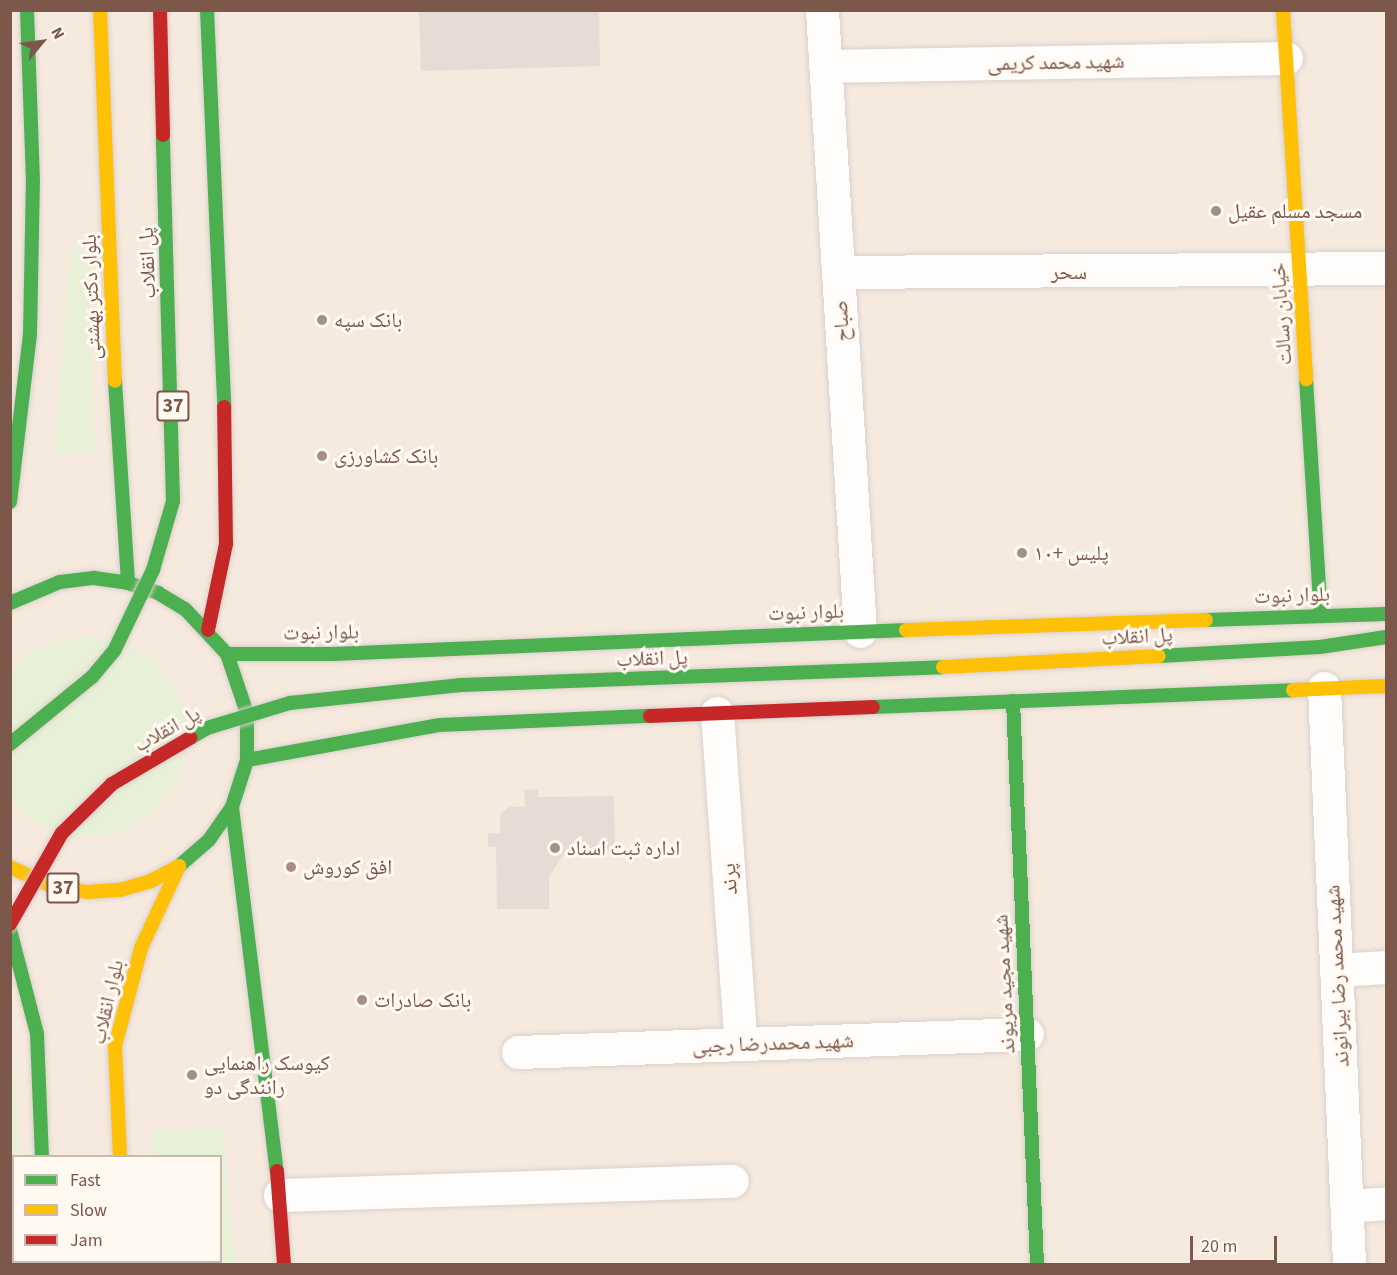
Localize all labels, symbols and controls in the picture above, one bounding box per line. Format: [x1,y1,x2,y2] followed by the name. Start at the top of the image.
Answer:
[12,12,72,72] north arrow
[46,23,70,43] text: N
[987,48,1125,76] street label: شهید محمد کریمی
[1228,198,1362,224] place label: مسجد مسلم عقیل
[1209,204,1223,218] marker: مسجد مسلم عقیل
[133,227,161,299] street label: پل انقلاب
[76,234,106,360] street label: بلوار دکتر بهشتی
[1051,259,1087,285] street label: سحر
[1265,262,1297,366] street label: خیابان رسالت
[827,300,855,342] street label: صباح
[334,307,402,333] place label: بانک سپه
[315,313,329,327] marker: بانک سپه
[155,389,191,423] road number: 37
[334,443,438,469] place label: بانک کشاورزی
[315,449,329,463] marker: بانک کشاورزی
[1034,540,1109,566] place label: پلیس +۱۰
[1015,546,1029,560] marker: پلیس +۱۰
[1254,581,1330,609] street label: بلوار نبوت
[768,598,844,626] street label: بلوار نبوت
[283,619,359,645] street label: بلوار نبوت
[1101,622,1173,650] street label: پل انقلاب
[616,644,688,672] street label: پل انقلاب
[130,701,204,757] street label: پل انقلاب
[567,835,680,861] place label: اداره ثبت اسناد
[548,841,562,855] marker: اداره ثبت اسناد
[303,854,392,880] place label: افق کوروش
[284,860,298,874] marker: افق کوروش
[715,862,743,896] street label: پرند
[45,871,81,905] road number: 37
[1320,884,1354,1068] street label: شهید محمد رضا بیرانوند
[988,914,1020,1054] street label: شهید مجید مریوند
[85,957,129,1047] street label: بلوار انقلاب
[374,987,471,1013] place label: بانک صادرات
[355,993,369,1007] marker: بانک صادرات
[692,1028,854,1058] street label: شهید محمدرضا رجبی
[204,1050,330,1100] place label: کیوسک راهنمایی رانندگی دو
[185,1068,199,1082] marker: کیوسک راهنمایی رانندگی دو
[12,1155,222,1263] legend
[70,1168,101,1193] text: Fast
[70,1198,107,1223] text: Slow
[1193,1224,1280,1262] scale bar
[70,1228,103,1253] text: Jam
[1201,1234,1237,1259] text: 20 m

